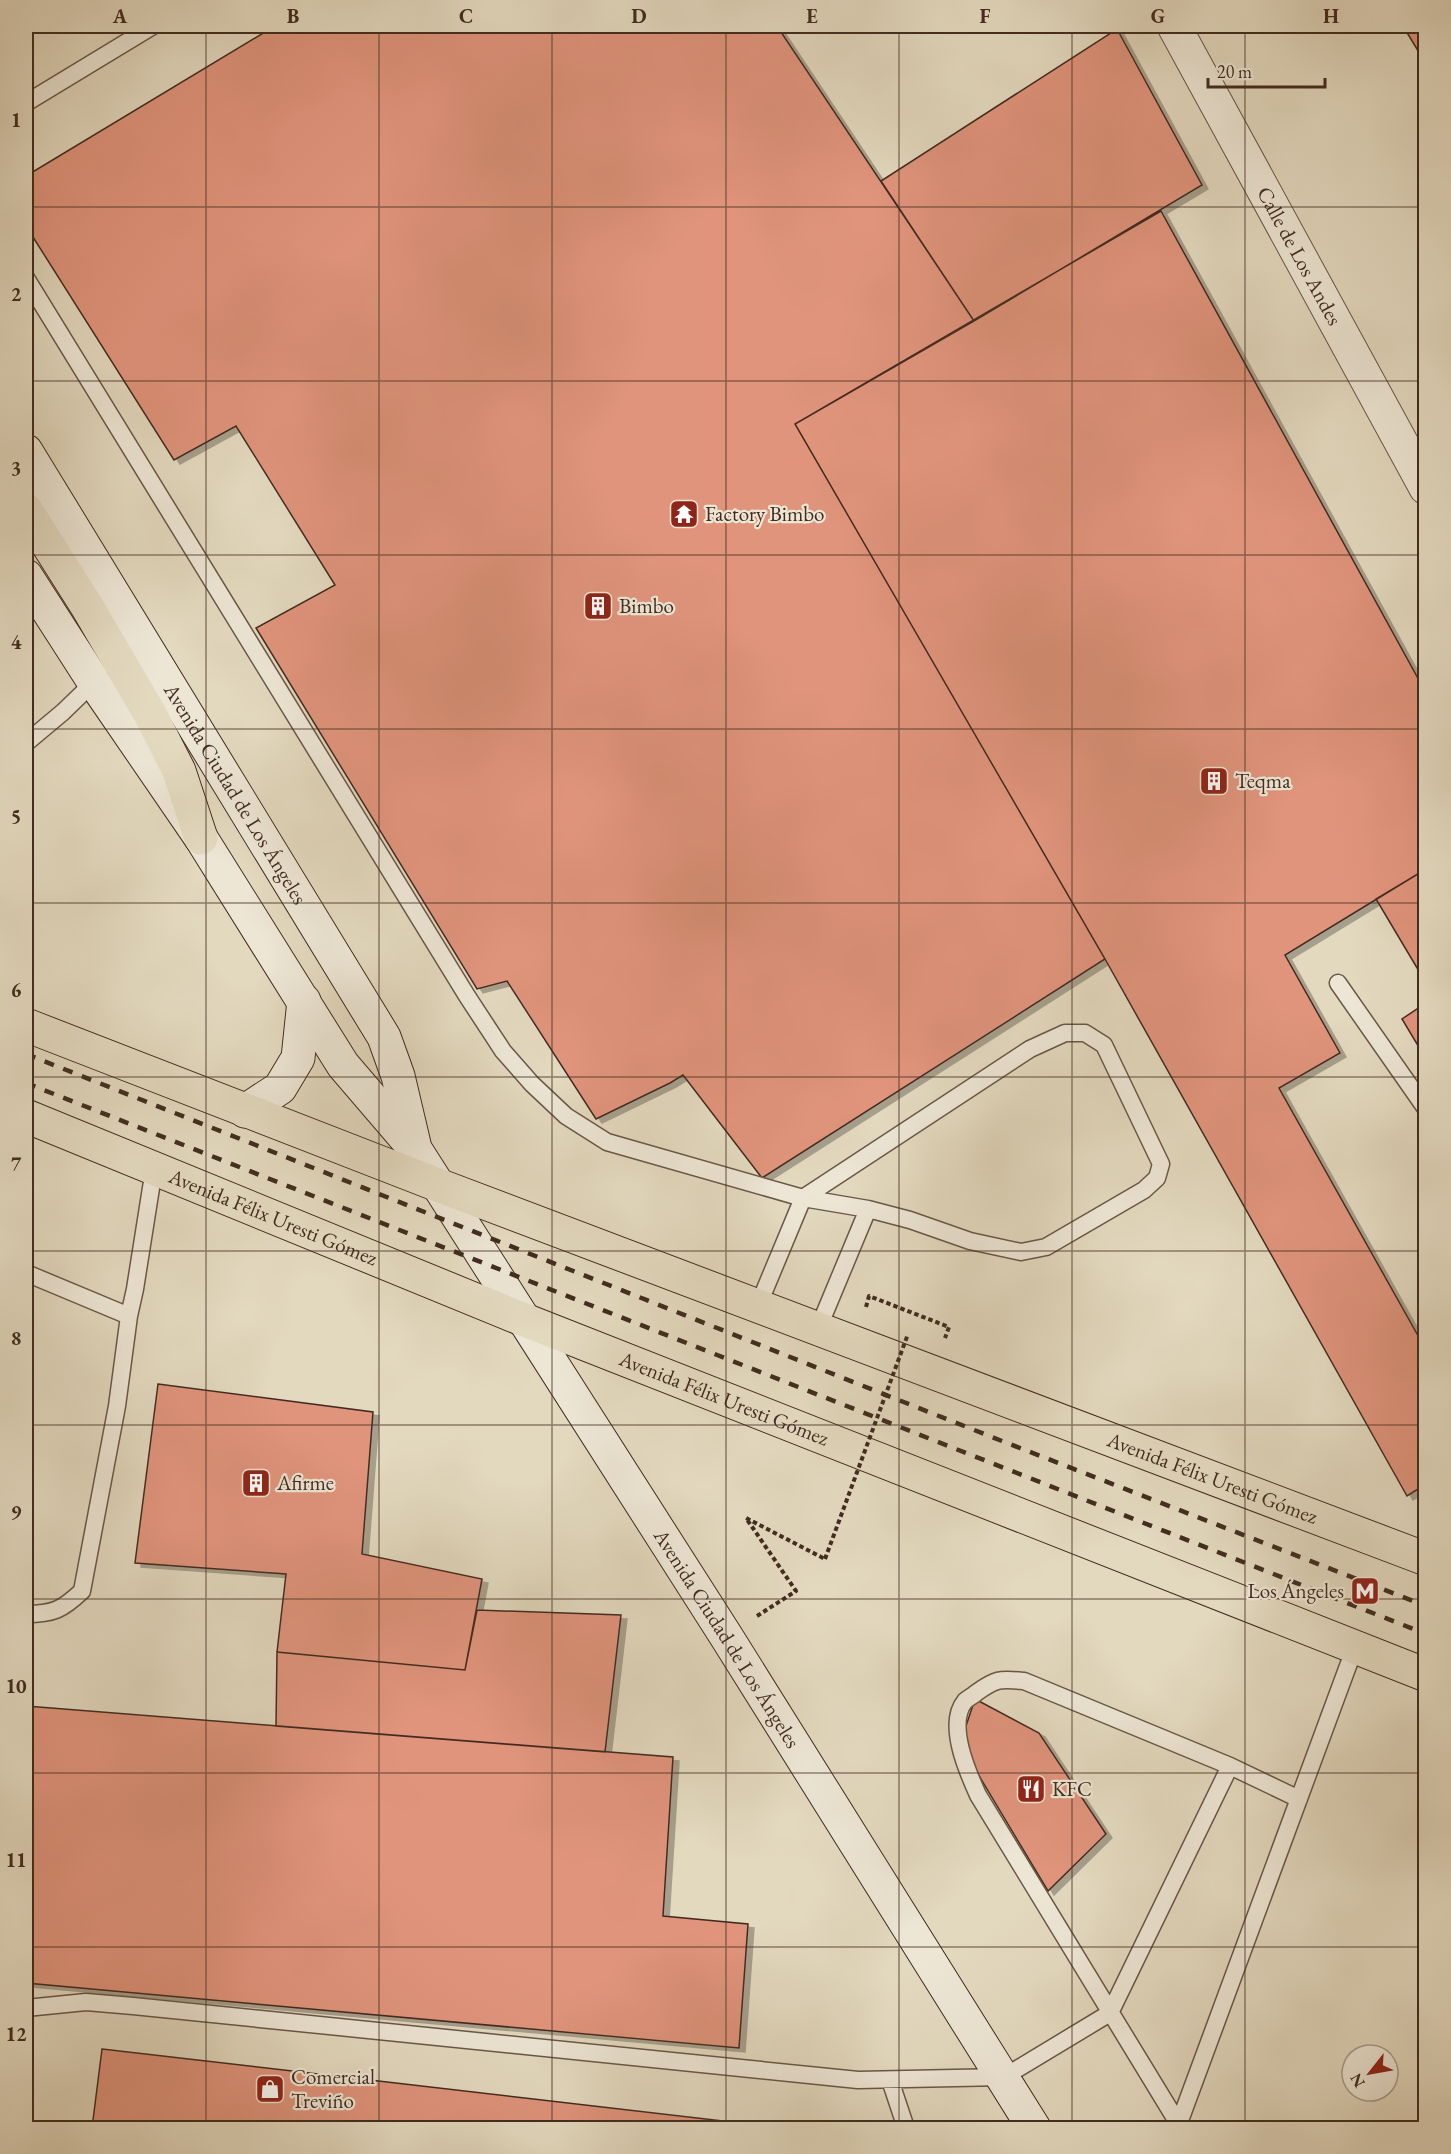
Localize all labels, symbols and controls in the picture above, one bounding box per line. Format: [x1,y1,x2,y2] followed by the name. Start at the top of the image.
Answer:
[112,3,128,29] text: A
[287,3,299,29] text: B
[459,3,473,29] text: C
[631,3,647,29] text: D
[806,3,818,29] text: E
[980,3,991,29] text: F
[1151,3,1165,29] text: G
[1323,3,1339,29] text: H
[1208,51,1325,89] scale bar
[1217,60,1252,83] text: 20 m
[11,107,21,133] text: 1
[1251,182,1349,330] street label: Calle de Los Andes
[11,281,22,307] text: 2
[11,455,21,481] text: 3
[668,498,700,530] temple icon: Factory Bimbo
[705,500,824,527] place label: Factory Bimbo
[582,590,614,622] building icon: Bimbo
[619,592,674,619] place label: Bimbo
[11,629,22,655] text: 4
[158,677,314,909] street label: Avenida Ciudad de Los Ángeles
[1198,765,1230,797] building icon: Teqma
[1235,767,1291,794] place label: Teqma
[11,803,21,829] text: 5
[11,977,22,1003] text: 6
[11,1151,22,1177] text: 7
[164,1162,382,1271] street label: Avenida Félix Uresti Gómez
[11,1325,21,1351] text: 8
[615,1344,833,1451] street label: Avenida Félix Uresti Gómez
[1103,1425,1322,1530] street label: Avenida Félix Uresti Gómez
[240,1467,272,1499] building icon: Afirme
[276,1469,334,1496] place label: Afirme
[11,1499,22,1525] text: 9
[648,1523,807,1753] street label: Avenida Ciudad de Los Ángeles
[1349,1575,1381,1607] metro station icon: Los Ángeles
[1247,1577,1344,1604] place label: Los Ángeles
[5,1673,27,1699] text: 10
[1015,1773,1047,1805] restaurant icon: KFC
[1052,1775,1092,1802] place label: KFC
[5,1847,27,1873] text: 11
[5,2021,27,2047] text: 12
[1340,2043,1400,2103] north arrow
[291,2063,375,2114] place label: Comercial Treviño
[1345,2069,1370,2091] text: N
[254,2073,286,2105] shop icon: Comercial Treviño

